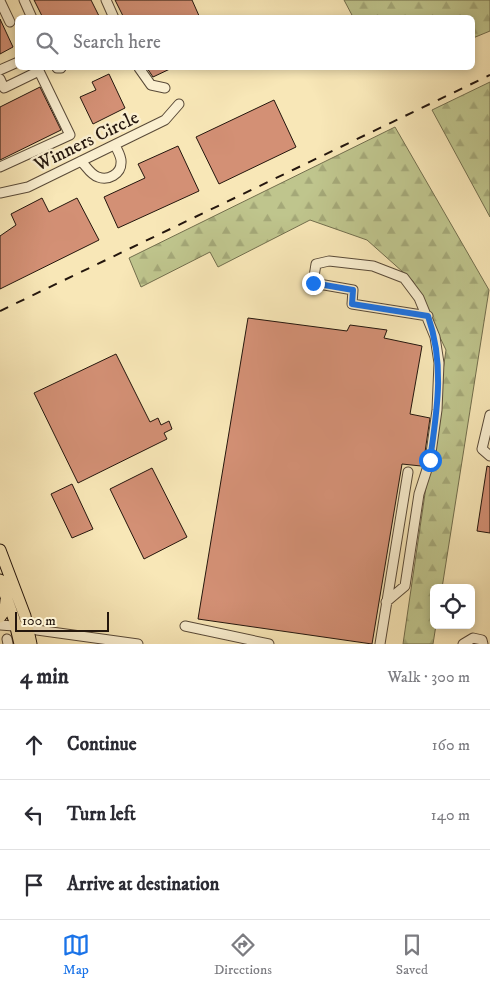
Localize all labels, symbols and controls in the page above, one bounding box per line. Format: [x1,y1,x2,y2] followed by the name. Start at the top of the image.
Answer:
[15,15,475,70] search box
[33,29,61,57] icon: search
[73,31,161,54] text: Search here
[30,106,143,177] street label: Winners Circle
[302,272,325,295] route end
[419,449,442,472] route start
[430,584,475,629] map controls
[430,584,475,629] button: locate
[15,609,109,632] scale bar
[22,612,56,630] text: 100 m
[20,664,69,690] text: 4 min
[387,667,470,687] text: Walk · 300 m
[20,731,48,759] icon: ahead
[67,733,137,756] text: Continue
[432,735,470,755] text: 160 m
[20,801,48,829] icon: left
[67,803,136,826] text: Turn left
[431,805,470,825] text: 140 m
[20,871,48,899] icon: arrive
[67,873,219,896] text: Arrive at destination
[62,931,90,979] tab: Map
[214,931,272,979] tab: Directions
[396,931,428,979] tab: Saved

